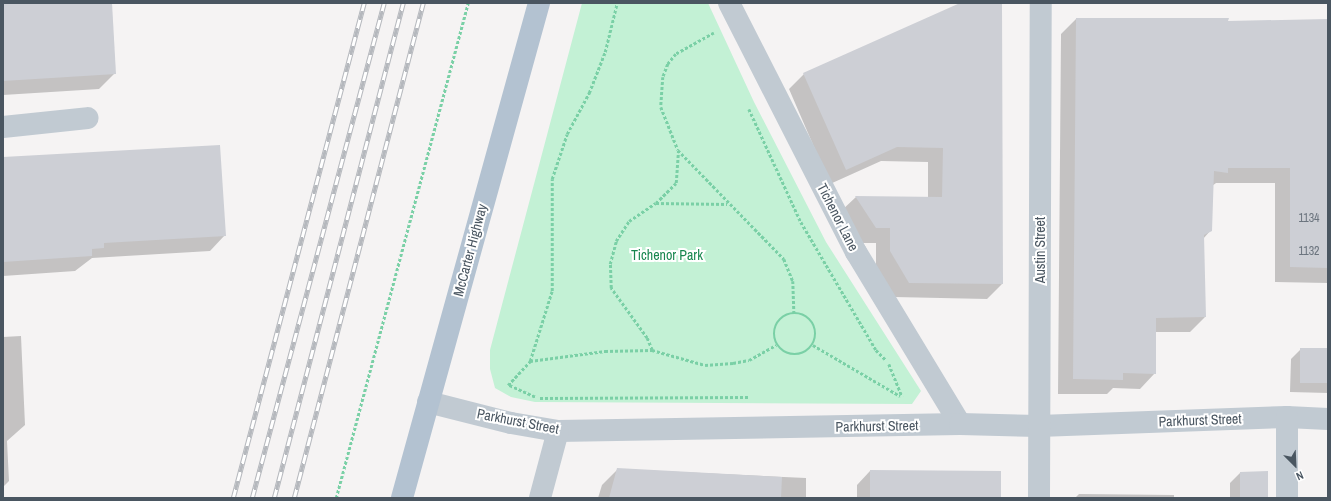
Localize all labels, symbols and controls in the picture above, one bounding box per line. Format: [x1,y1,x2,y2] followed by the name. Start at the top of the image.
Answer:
[814,180,862,254] street label: Tichenor Lane
[450,202,490,298] street label: McCarter Highway
[1298,212,1320,226] house number: 1134
[1032,217,1048,283] street label: Austin Street
[1298,245,1320,259] house number: 1132
[631,247,703,263] park label: Tichenor Park
[476,405,560,437] street label: Parkhurst Street
[1158,410,1242,430] street label: Parkhurst Street
[835,417,919,435] street label: Parkhurst Street
[1275,445,1315,485] north arrow
[1294,468,1306,484] text: N

